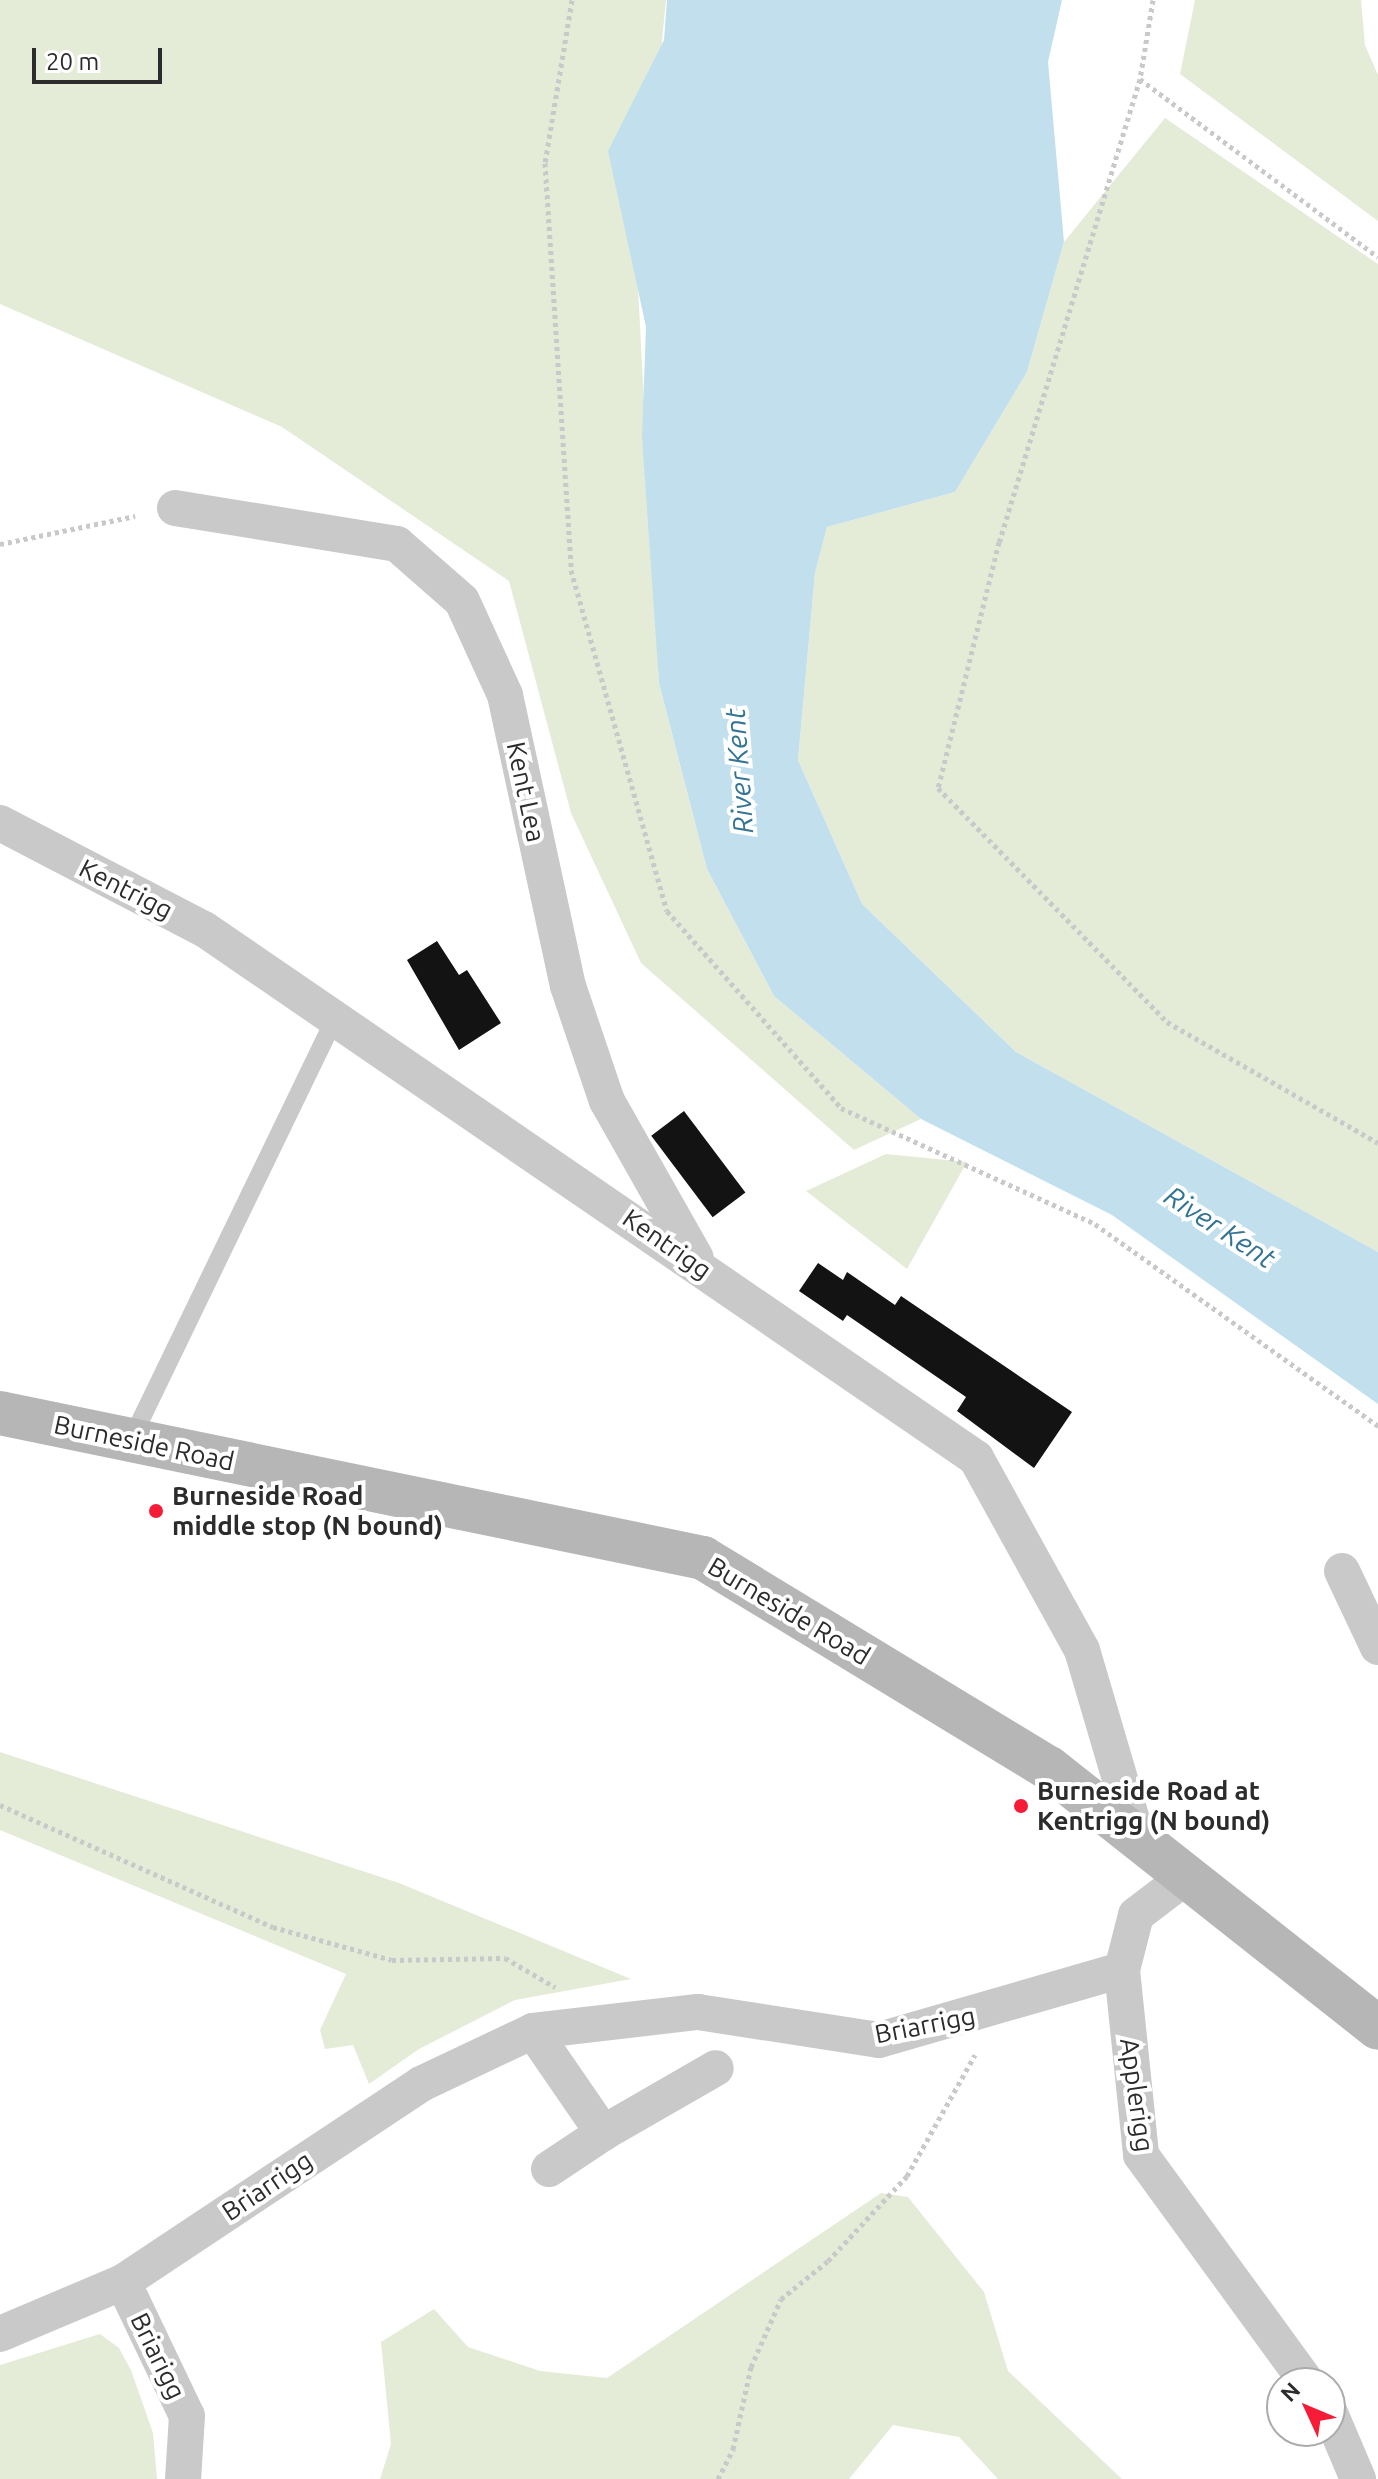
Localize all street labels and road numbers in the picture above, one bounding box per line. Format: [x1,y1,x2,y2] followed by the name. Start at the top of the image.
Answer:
[500,739,552,845] street label: Kent Lea
[74,852,178,926] street label: Kentrigg
[617,1202,717,1286] street label: Kentrigg
[51,1409,237,1477] street label: Burneside Road
[702,1550,876,1672] street label: Burneside Road
[872,2000,978,2050] street label: Briarrigg
[1114,2036,1160,2154] street label: Applerigg
[216,2145,318,2227] street label: Briarrigg
[124,2308,192,2404] street label: Briarigg

